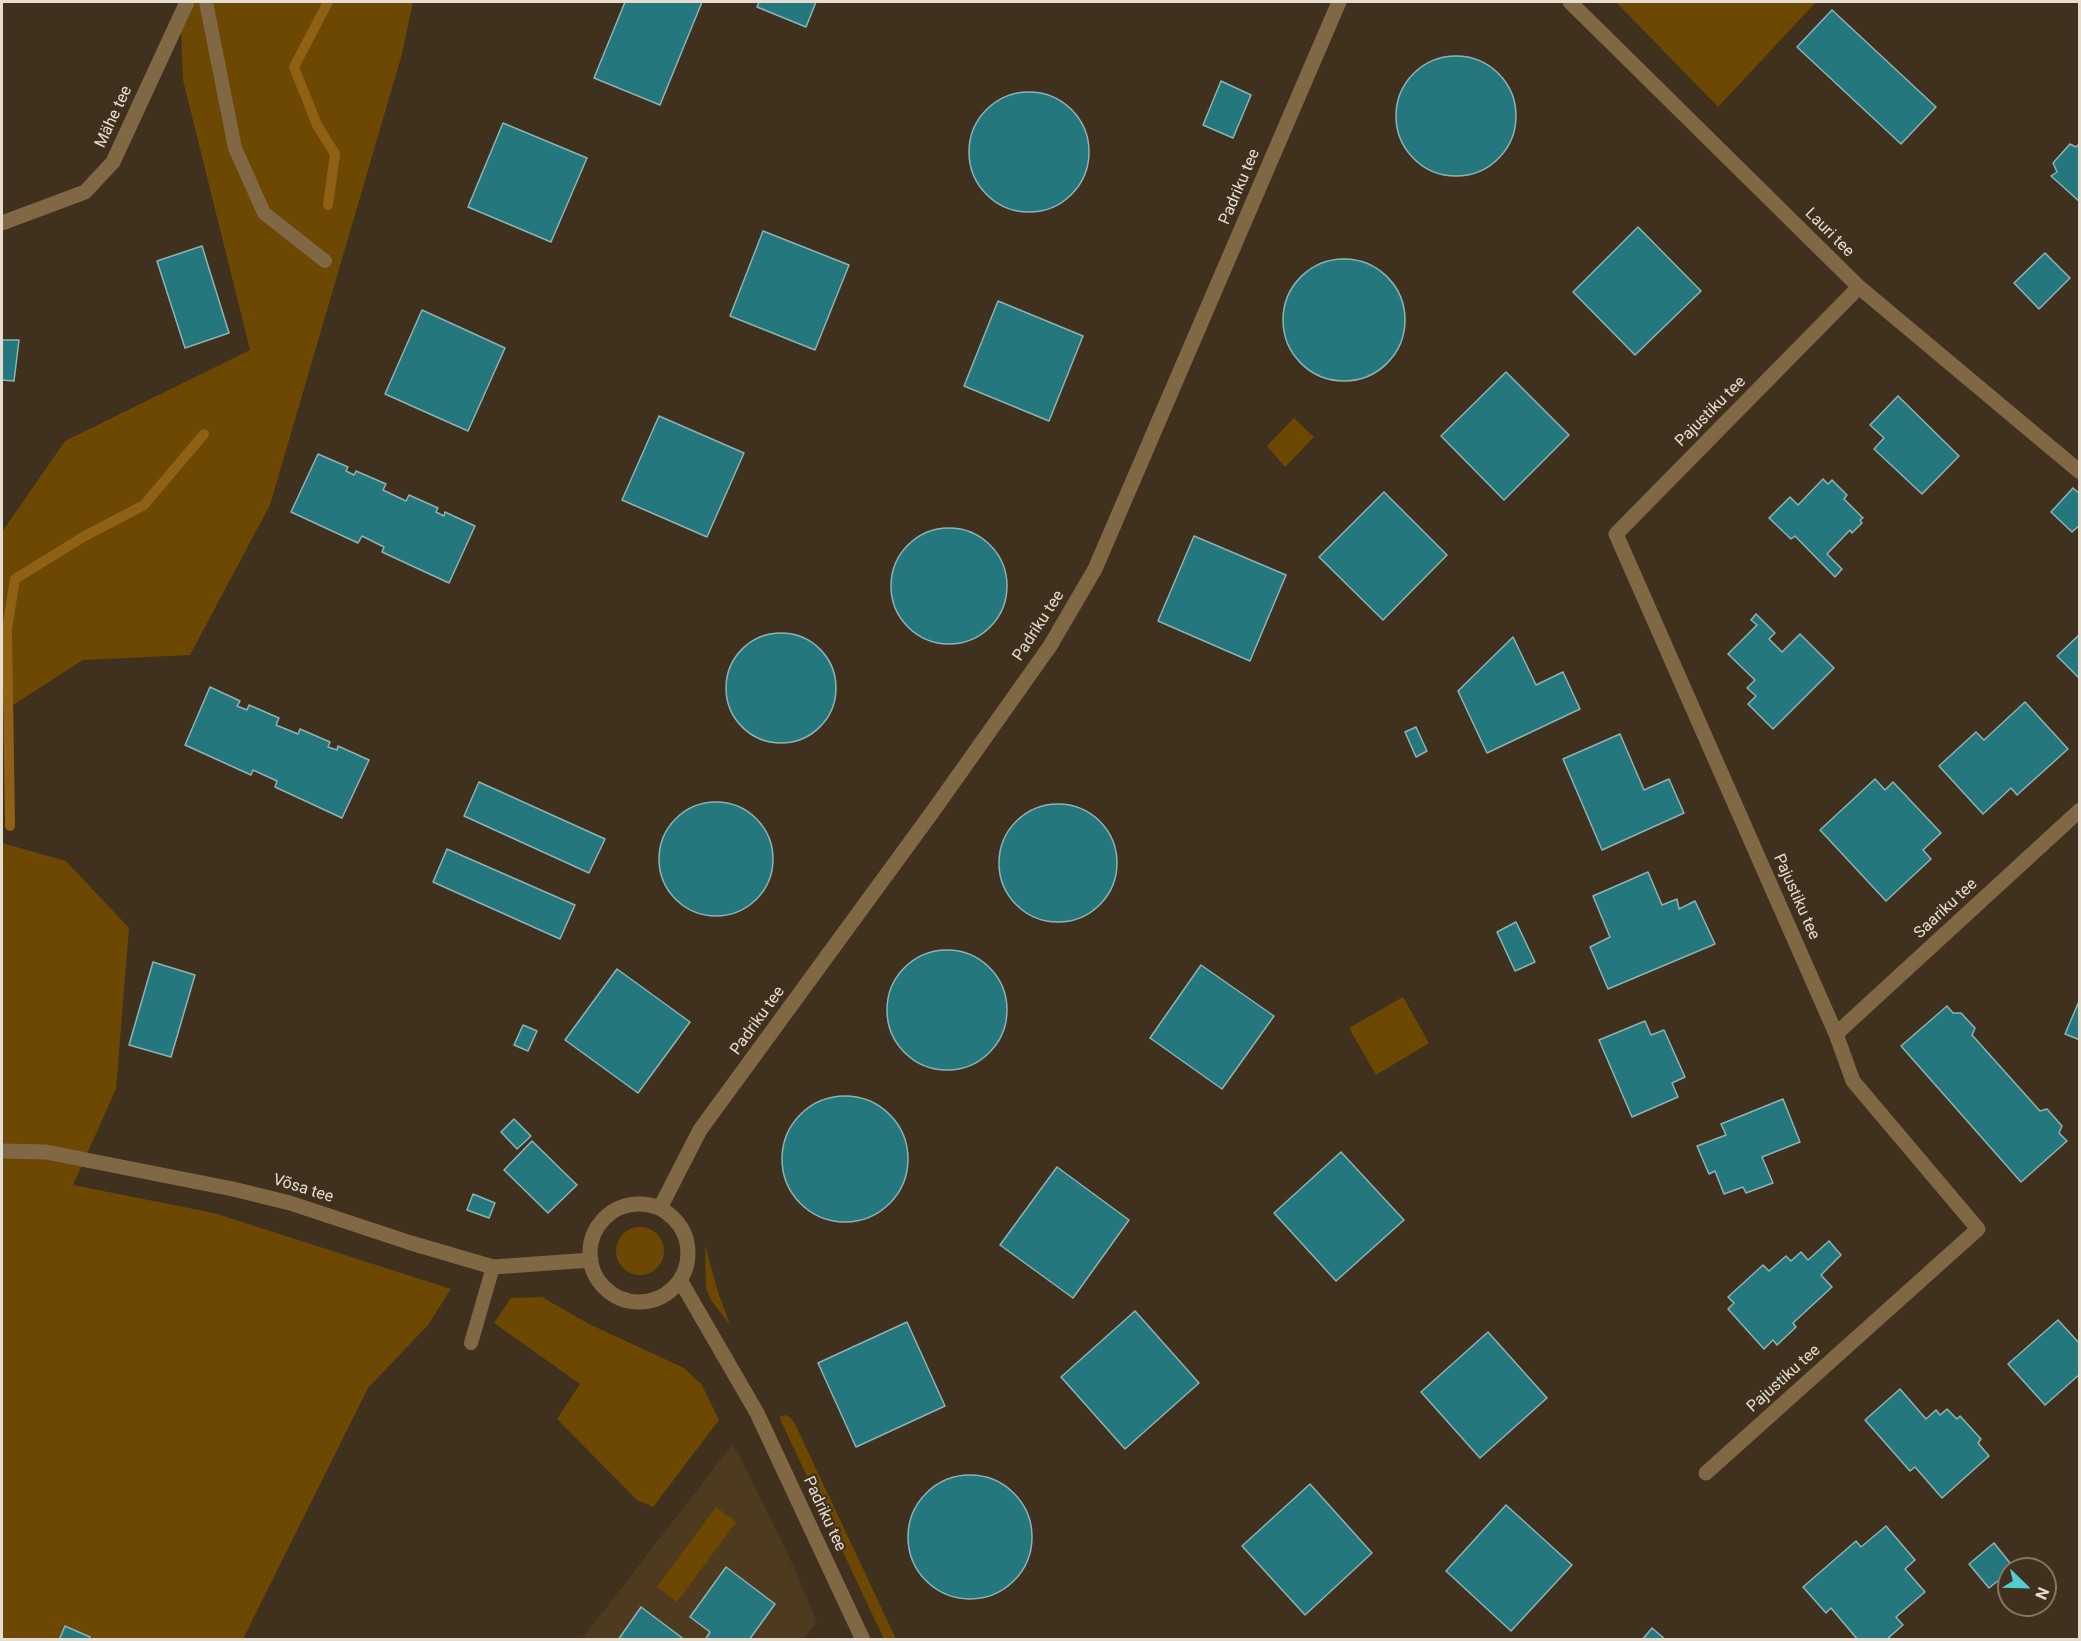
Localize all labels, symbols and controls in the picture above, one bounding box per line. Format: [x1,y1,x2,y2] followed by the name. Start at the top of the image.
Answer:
[91,83,137,151] street label: Mähe tee
[1216,146,1264,228] street label: Padriku tee
[1800,204,1858,262] street label: Lauri tee
[1672,373,1750,451] street label: Pajustiku tee
[1009,587,1069,665] street label: Padriku tee
[1769,851,1823,943] street label: Pajustiku tee
[1910,875,1982,943] street label: Saariku tee
[727,983,789,1059] street label: Padriku tee
[271,1171,335,1207] street label: Võsa tee
[1743,1341,1825,1417] street label: Pajustiku tee
[798,1474,850,1554] street label: Padriku tee
[1997,1557,2057,1617] north arrow
[2031,1585,2053,1602] text: N

